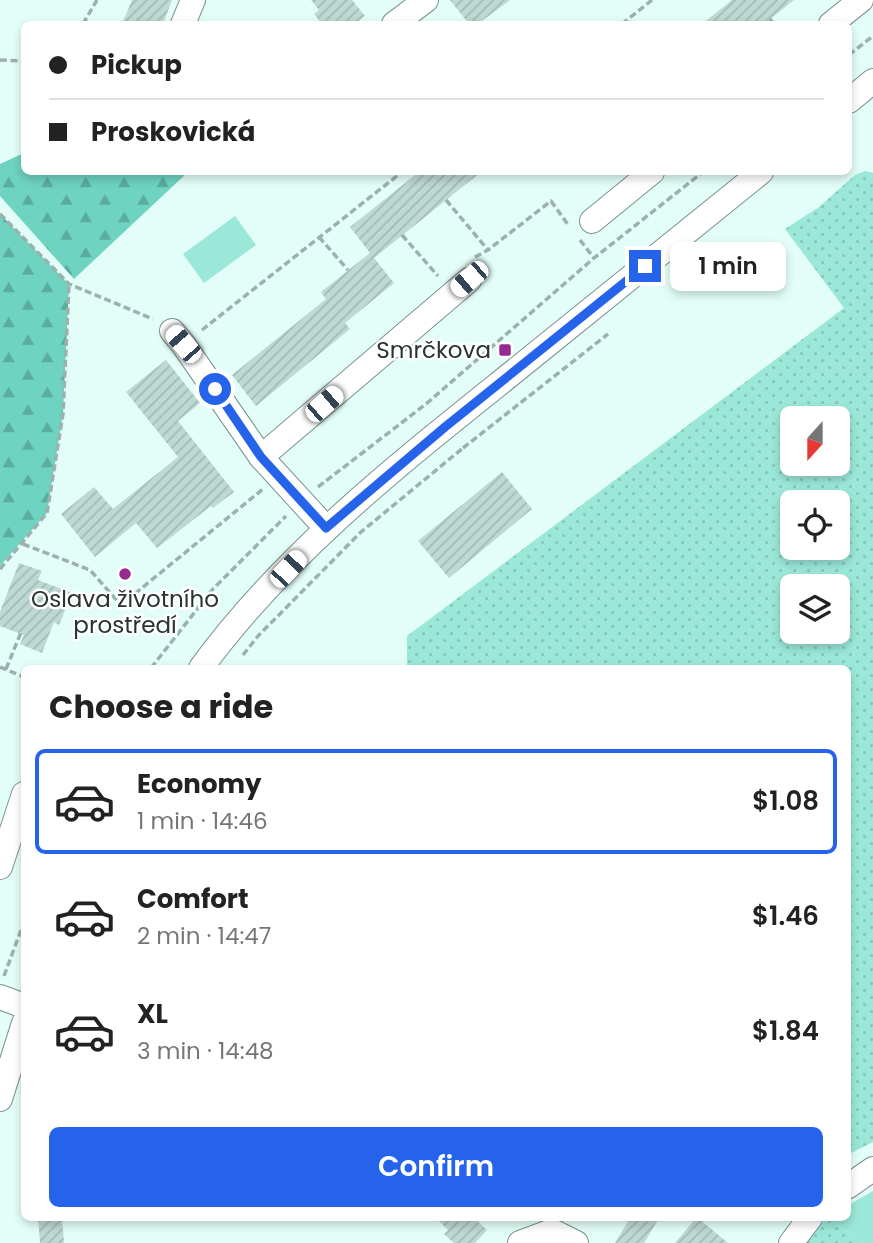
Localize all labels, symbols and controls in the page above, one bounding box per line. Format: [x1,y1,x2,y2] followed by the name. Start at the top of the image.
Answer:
[91,47,182,83] text: Pickup
[91,114,255,150] text: Proskovická
[670,242,785,290] callout: 1 min
[629,250,661,282] route end
[698,250,758,282] text: 1 min
[447,257,492,301] car
[162,321,205,367] car
[376,334,491,366] place label: Smrčkova
[497,342,513,358] marker: Smrčkova
[199,373,231,405] route start
[302,382,347,426] car
[780,406,850,476] north arrow
[780,406,850,644] map controls
[780,490,850,560] button: locate
[266,546,311,592] car
[117,566,133,582] marker: Oslava životního prostředí
[780,574,850,644] button: layers
[31,583,219,641] place label: Oslava životního prostředí
[49,684,273,729] text: Choose a ride
[137,766,261,802] text: Economy
[53,770,116,833] icon: car
[752,783,819,819] text: $1.08
[137,805,268,837] text: 1 min · 14:46
[137,881,249,917] text: Comfort
[53,885,116,948] icon: car
[752,898,819,934] text: $1.46
[137,920,271,952] text: 2 min · 14:47
[137,996,168,1032] text: XL
[53,1000,116,1063] icon: car
[752,1013,819,1049] text: $1.84
[137,1035,274,1067] text: 3 min · 14:48
[49,1127,823,1207] button: Confirm

